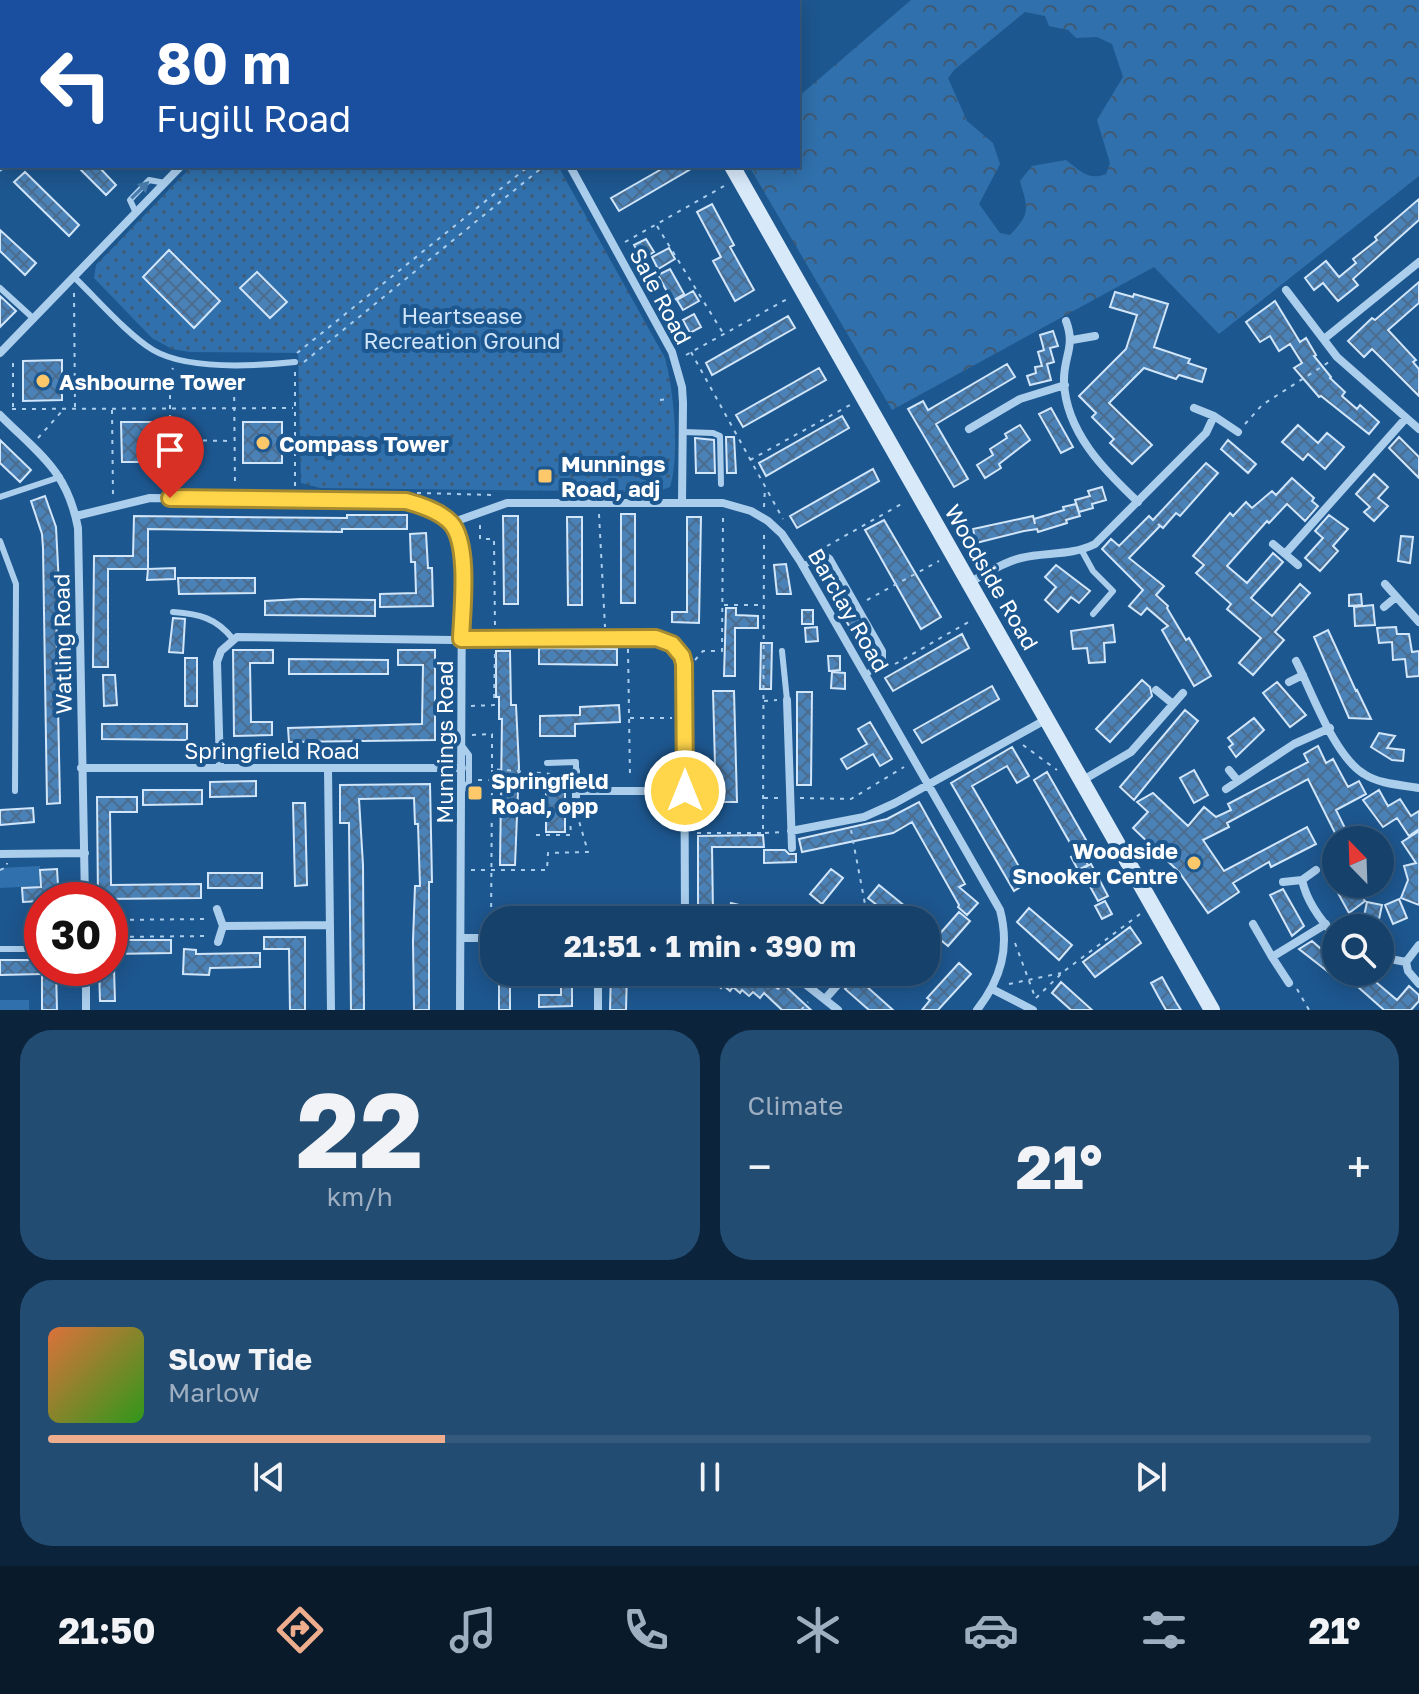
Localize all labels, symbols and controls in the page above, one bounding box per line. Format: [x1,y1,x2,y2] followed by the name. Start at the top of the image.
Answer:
[156,29,291,96] text: 80 m
[24,32,128,136] icon: left
[156,97,351,140] text: Fugill Road
[130,182,149,200] one-way arrow
[624,243,698,349] street label: Sale Road
[363,302,561,354] park label: Heartsease Recreation Ground
[59,368,246,395] place label: Ashbourne Tower
[34,372,52,390] marker: Ashbourne Tower
[136,416,204,498] pin
[148,428,192,472] icon: arrive
[279,430,449,457] place label: Compass Tower
[254,434,272,452] marker: Compass Tower
[561,450,665,502] place label: Munnings Road, adj
[536,467,554,485] marker: Munnings Road, adj
[939,499,1045,655] street label: Woodside Road
[803,543,895,677] street label: Barclay Road
[47,573,77,715] street label: Watling Road
[431,660,458,824] street label: Munnings Road
[184,737,360,764] street label: Springfield Road
[643,749,727,833] position arrow
[491,767,609,819] place label: Springfield Road, opp
[466,784,484,802] marker: Springfield Road, opp
[1322,826,1394,898] north arrow
[1322,826,1394,986] map controls
[1012,837,1178,889] place label: Woodside Snooker Centre
[1185,854,1203,872] marker: Woodside Snooker Centre
[24,882,128,986] speed limit sign: 30
[1322,914,1394,986] button: search
[564,928,856,964] text: 21:51 · 1 min · 390 m
[296,1066,423,1191] text: 22
[748,1090,843,1121] text: Climate
[1016,1130,1103,1202] text: 21°
[748,1140,772,1193] text: −
[1347,1140,1371,1193] text: +
[327,1181,393,1212] text: km/h
[168,1341,312,1377] text: Slow Tide
[168,1377,260,1408] text: Marlow
[247,1455,291,1499] icon: previous
[688,1455,732,1499] icon: pause
[1129,1455,1173,1499] icon: next
[272,1602,328,1658] icon: directions
[445,1602,501,1658] icon: music
[618,1602,674,1658] icon: phone
[790,1602,846,1658] icon: climate
[963,1602,1019,1658] icon: car
[1136,1602,1192,1658] icon: filters
[58,1609,156,1652] text: 21:50
[1309,1609,1361,1652] text: 21°

